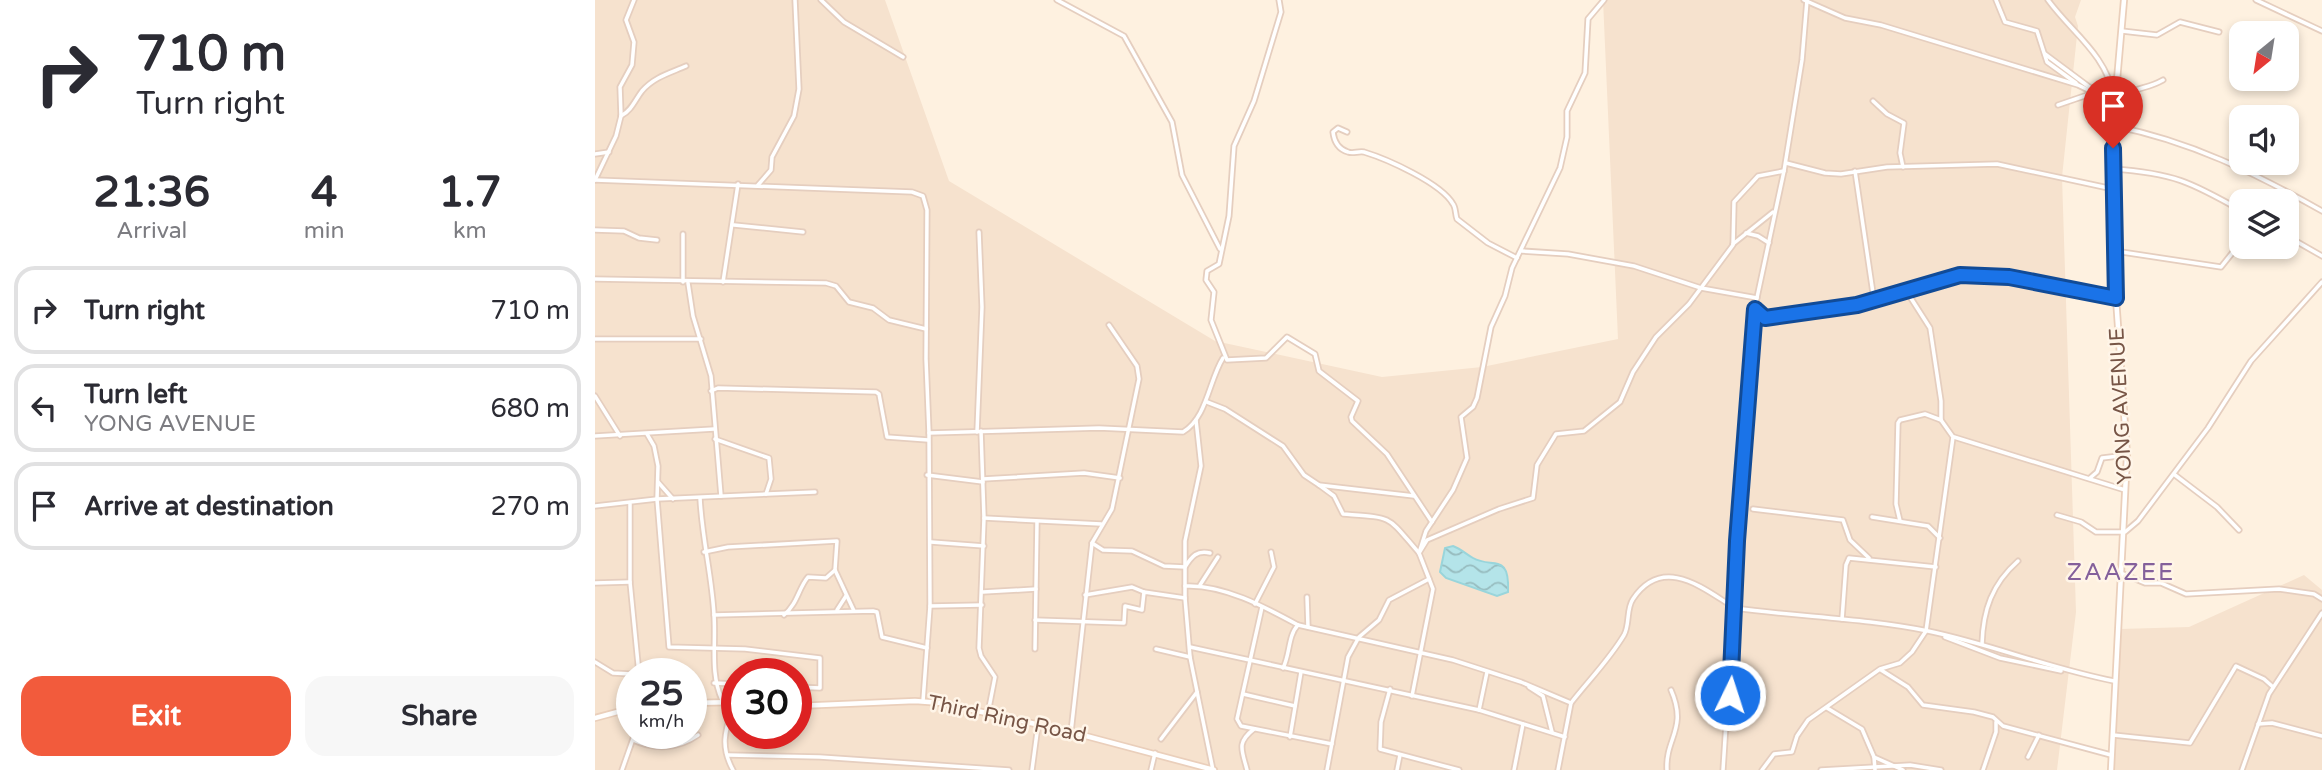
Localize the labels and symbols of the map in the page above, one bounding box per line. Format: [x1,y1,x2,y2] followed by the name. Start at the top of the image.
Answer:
[2229,21,2299,91] north arrow
[2083,76,2143,148] pin
[2104,327,2138,485] street label: YONG AVENUE
[2067,558,2175,587] district label: ZAAZEE
[721,658,812,749] speed limit sign: 30
[1693,658,1767,732] position arrow
[925,690,1089,748] street label: Third Ring Road

